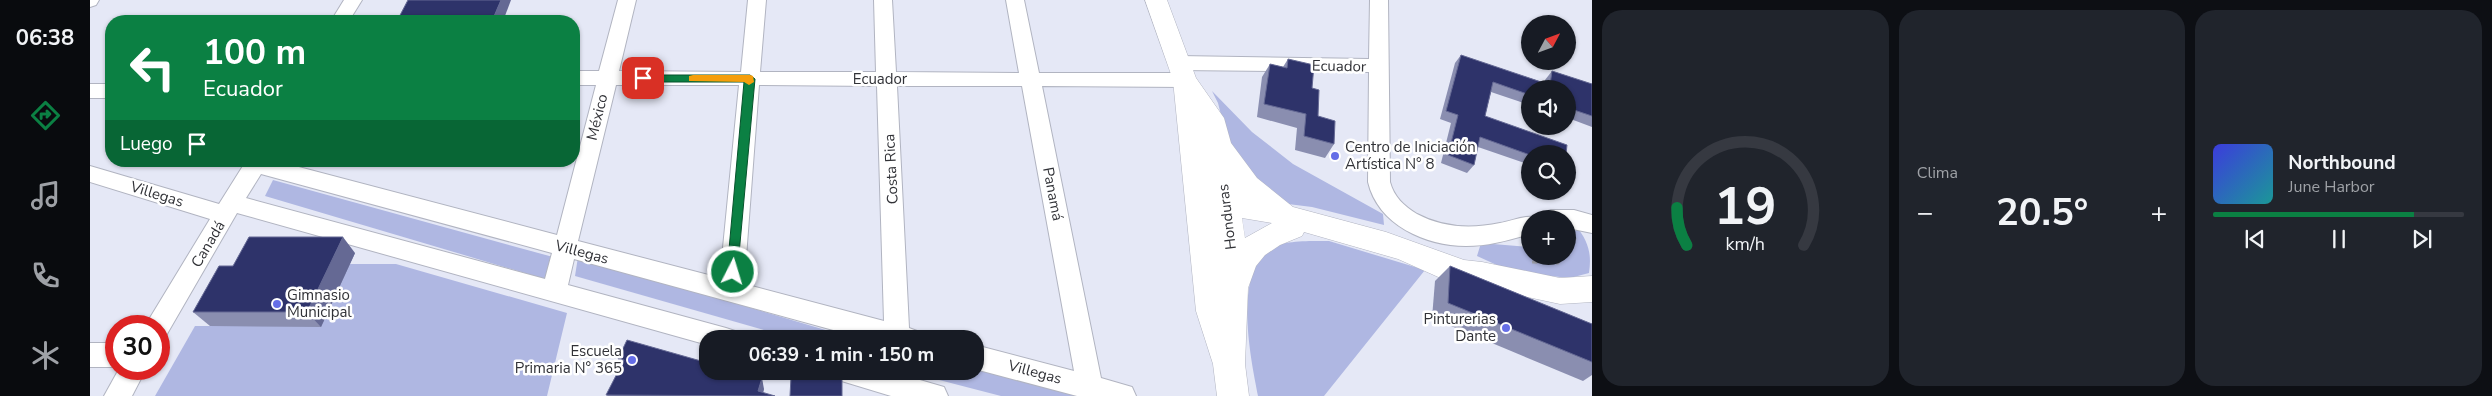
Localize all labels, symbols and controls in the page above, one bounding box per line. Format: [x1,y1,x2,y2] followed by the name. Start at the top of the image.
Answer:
[1521,15,1576,70] north arrow
[1521,15,1576,265] map controls
[16,23,74,53] text: 06:38
[203,29,306,76] text: 100 m
[120,35,185,100] icon: left
[1312,56,1367,76] street label: Ecuador
[622,57,664,99] pin
[629,64,657,92] icon: arrive
[853,69,908,89] street label: Ecuador
[203,74,283,104] text: Ecuador
[1521,80,1576,135] button: sound
[582,92,612,142] street label: México
[28,98,63,133] icon: directions
[183,130,211,158] icon: arrive
[120,131,173,157] text: Luego
[879,133,903,205] street label: Costa Rica
[1345,137,1476,174] place label: Centro de Iniciación Artística N° 8
[1521,145,1576,200] button: search
[1329,150,1341,162] marker: Centro de Iniciación Artística N° 8
[2288,150,2396,176] text: Northbound
[1917,162,1958,184] text: Clima
[1038,165,1068,223] street label: Panamá
[1714,171,1777,242] text: 19
[127,176,186,212] street label: Villegas
[2288,176,2375,198] text: June Harbor
[28,178,63,213] icon: music
[1213,183,1241,251] street label: Honduras
[1996,187,2088,238] text: 20.5°
[1917,194,1933,232] text: −
[2151,194,2167,232] text: +
[1521,210,1576,265] button: +
[186,217,230,271] street label: Canadá
[2241,225,2269,253] icon: previous
[2325,225,2353,253] icon: pause
[2408,225,2436,253] icon: next
[1726,232,1765,256] text: km/h
[552,235,611,269] street label: Villegas
[706,245,758,297] position arrow
[28,258,63,293] icon: phone
[287,285,352,322] place label: Gimnasio Municipal
[271,298,283,310] marker: Gimnasio Municipal
[1424,309,1496,346] place label: Pinturerias Dante
[105,315,170,380] speed limit sign: 30
[1500,322,1512,334] marker: Pinturerias Dante
[28,338,63,373] icon: climate
[515,341,622,378] place label: Escuela Primaria N° 365
[749,342,934,368] text: 06:39 · 1 min · 150 m
[626,354,638,366] marker: Escuela Primaria N° 365
[1005,355,1064,389] street label: Villegas

